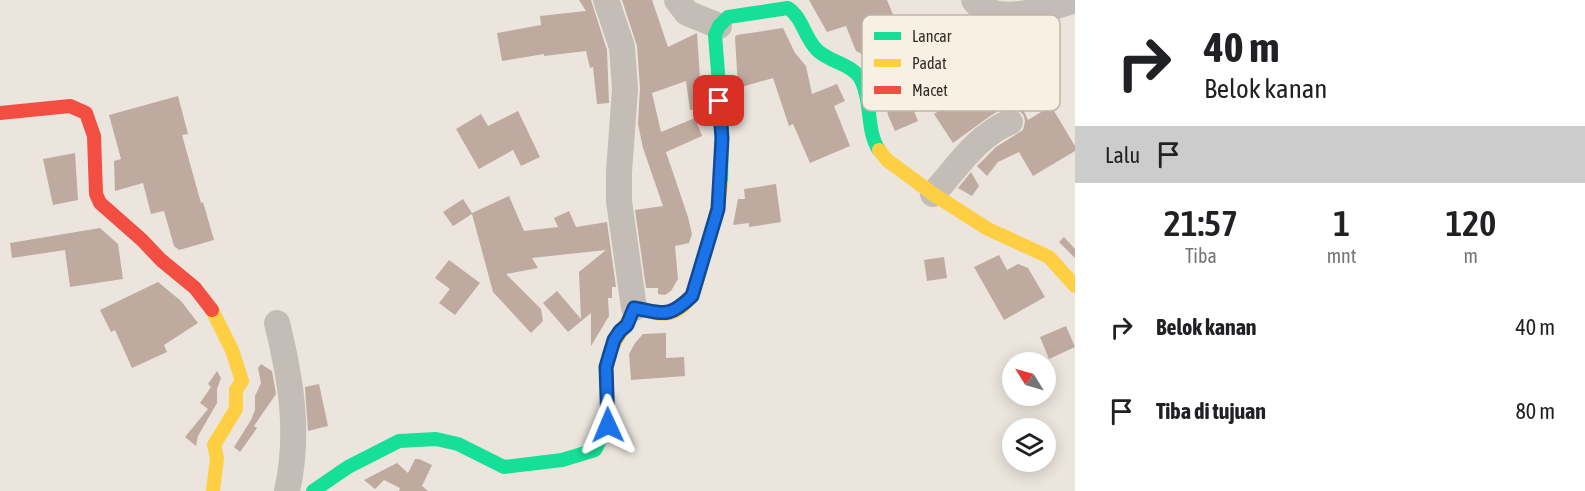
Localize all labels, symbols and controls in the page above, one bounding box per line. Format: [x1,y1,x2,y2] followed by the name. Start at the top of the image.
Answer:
[862,15,1060,111] legend
[1204,23,1279,71] text: 40 m
[1105,24,1183,102] icon: right
[912,27,952,45] text: Lancar
[912,54,947,72] text: Padat
[1204,73,1327,104] text: Belok kanan
[693,75,744,126] pin
[912,81,948,99] text: Macet
[702,84,735,117] icon: arrive
[1152,138,1185,171] icon: arrive
[1105,142,1140,168] text: Lalu
[1164,202,1238,244] text: 21:57
[1333,202,1350,244] text: 1
[1445,202,1496,244] text: 120
[1185,244,1217,267] text: Tiba
[1327,244,1357,267] text: mnt
[1464,244,1478,267] text: m
[1105,311,1138,344] icon: right
[1156,314,1257,340] text: Belok kanan
[1515,314,1555,340] text: 40 m
[1002,352,1056,406] north arrow
[1002,352,1056,472] map controls
[576,393,640,457] position arrow
[1105,395,1138,428] icon: arrive
[1156,398,1266,424] text: Tiba di tujuan
[1515,398,1555,424] text: 80 m
[1002,418,1056,472] button: layers

